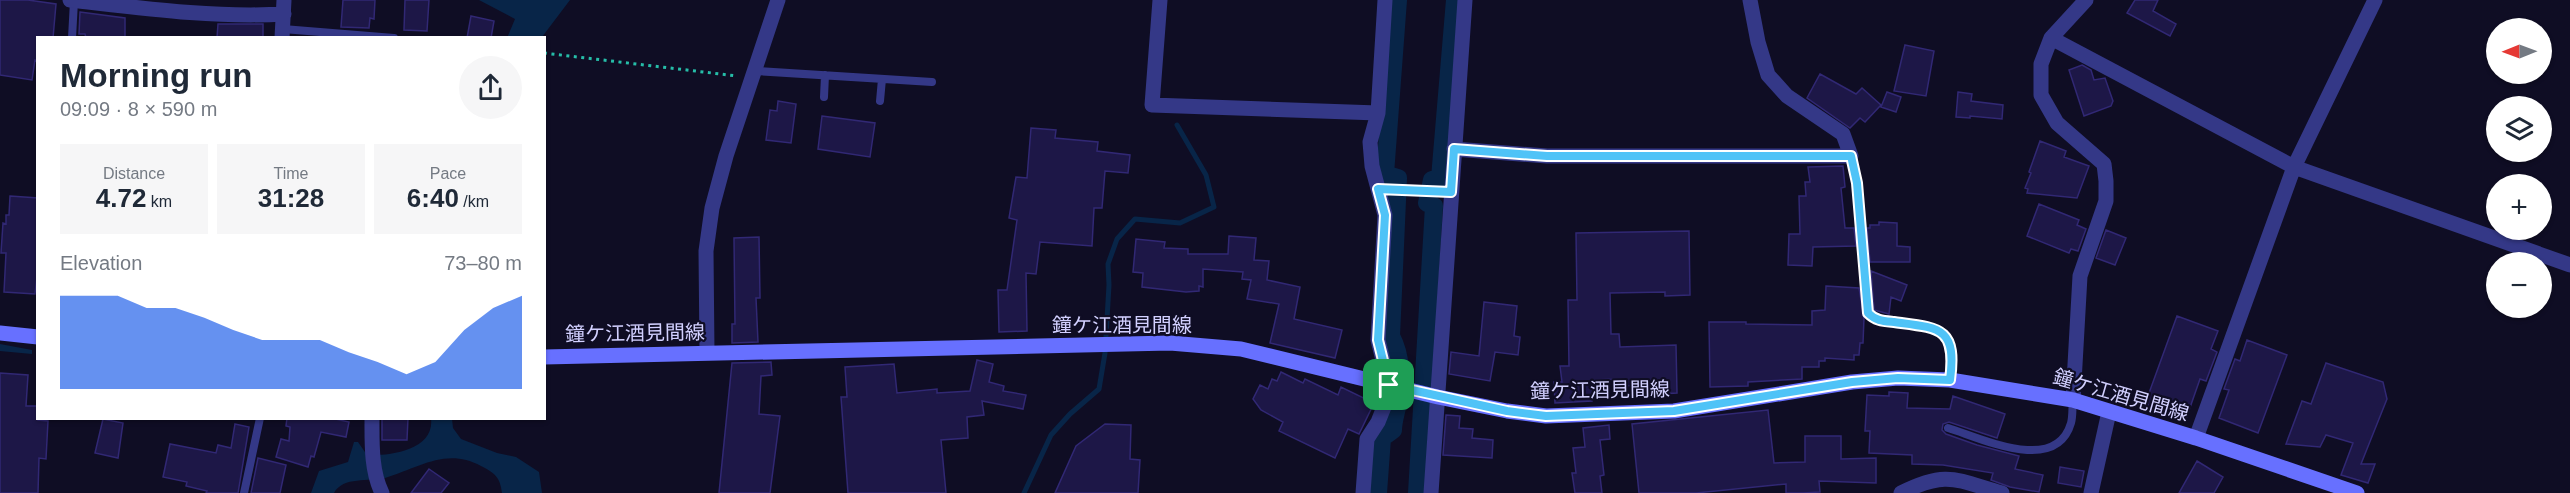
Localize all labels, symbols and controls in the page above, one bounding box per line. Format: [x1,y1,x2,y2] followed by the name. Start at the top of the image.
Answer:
[2486,18,2552,84] north arrow
[2486,18,2552,318] map controls
[459,56,522,119] button: share
[60,57,252,94] text: Morning run
[2486,96,2552,162] button: layers
[60,98,217,120] text: 09:09 · 8 × 590 m
[103,165,165,182] text: Distance
[274,165,308,182] text: Time
[430,165,466,182] text: Pace
[2486,174,2552,240] button: +
[96,183,146,213] text: 4.72
[258,183,324,213] text: 31:28
[407,183,459,213] text: 6:40
[146,193,172,210] text: km
[459,193,489,210] text: /km
[60,252,142,274] text: Elevation
[444,252,522,274] text: 73–80 m
[2486,252,2552,318] button: −
[1052,314,1192,336] street label: 鐘ケ江酒見間線
[565,321,705,345] street label: 鐘ケ江酒見間線
[1363,359,1414,410] pin
[2051,365,2191,425] street label: 鐘ケ江酒見間線
[1372,368,1405,401] icon: arrive
[1530,378,1670,402] street label: 鐘ケ江酒見間線

